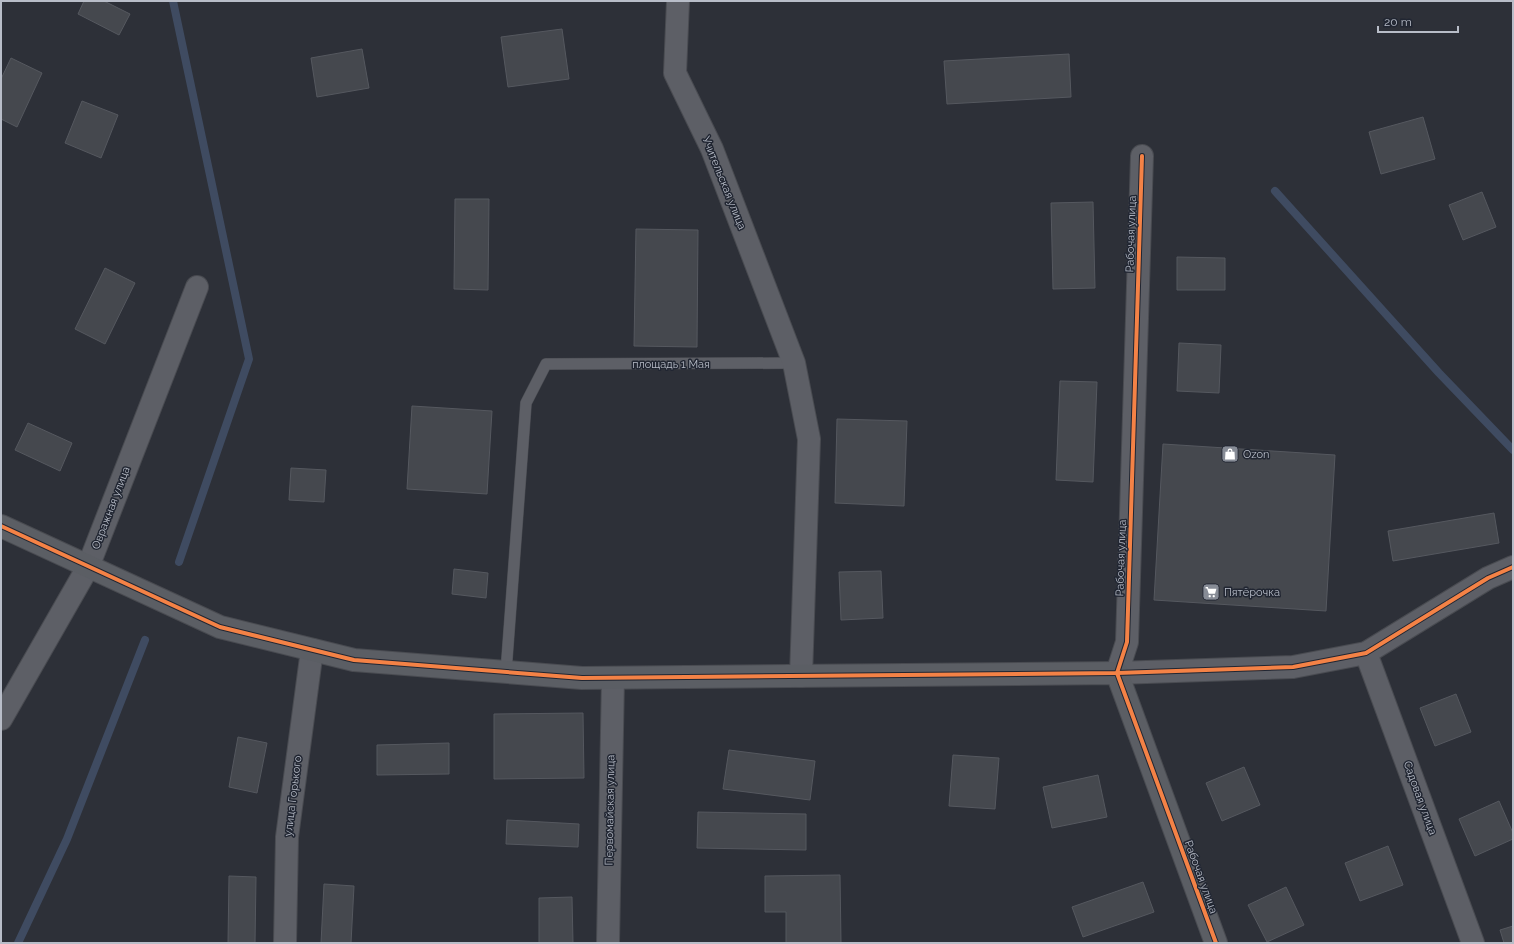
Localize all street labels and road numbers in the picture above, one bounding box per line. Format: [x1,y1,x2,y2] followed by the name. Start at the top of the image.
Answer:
[699,134,749,232] street label: Учительская улица
[1123,195,1139,273] street label: Рабочая улица
[632,358,710,371] street label: площадь 1 Мая
[89,465,133,551] street label: Овражная улица
[1113,519,1129,597] street label: Рабочая улица
[282,754,304,837] street label: улица Горького
[603,754,617,866] street label: Первомайская улица
[1401,759,1439,837] street label: Садовая улица
[1182,839,1220,915] street label: Рабочая улица

